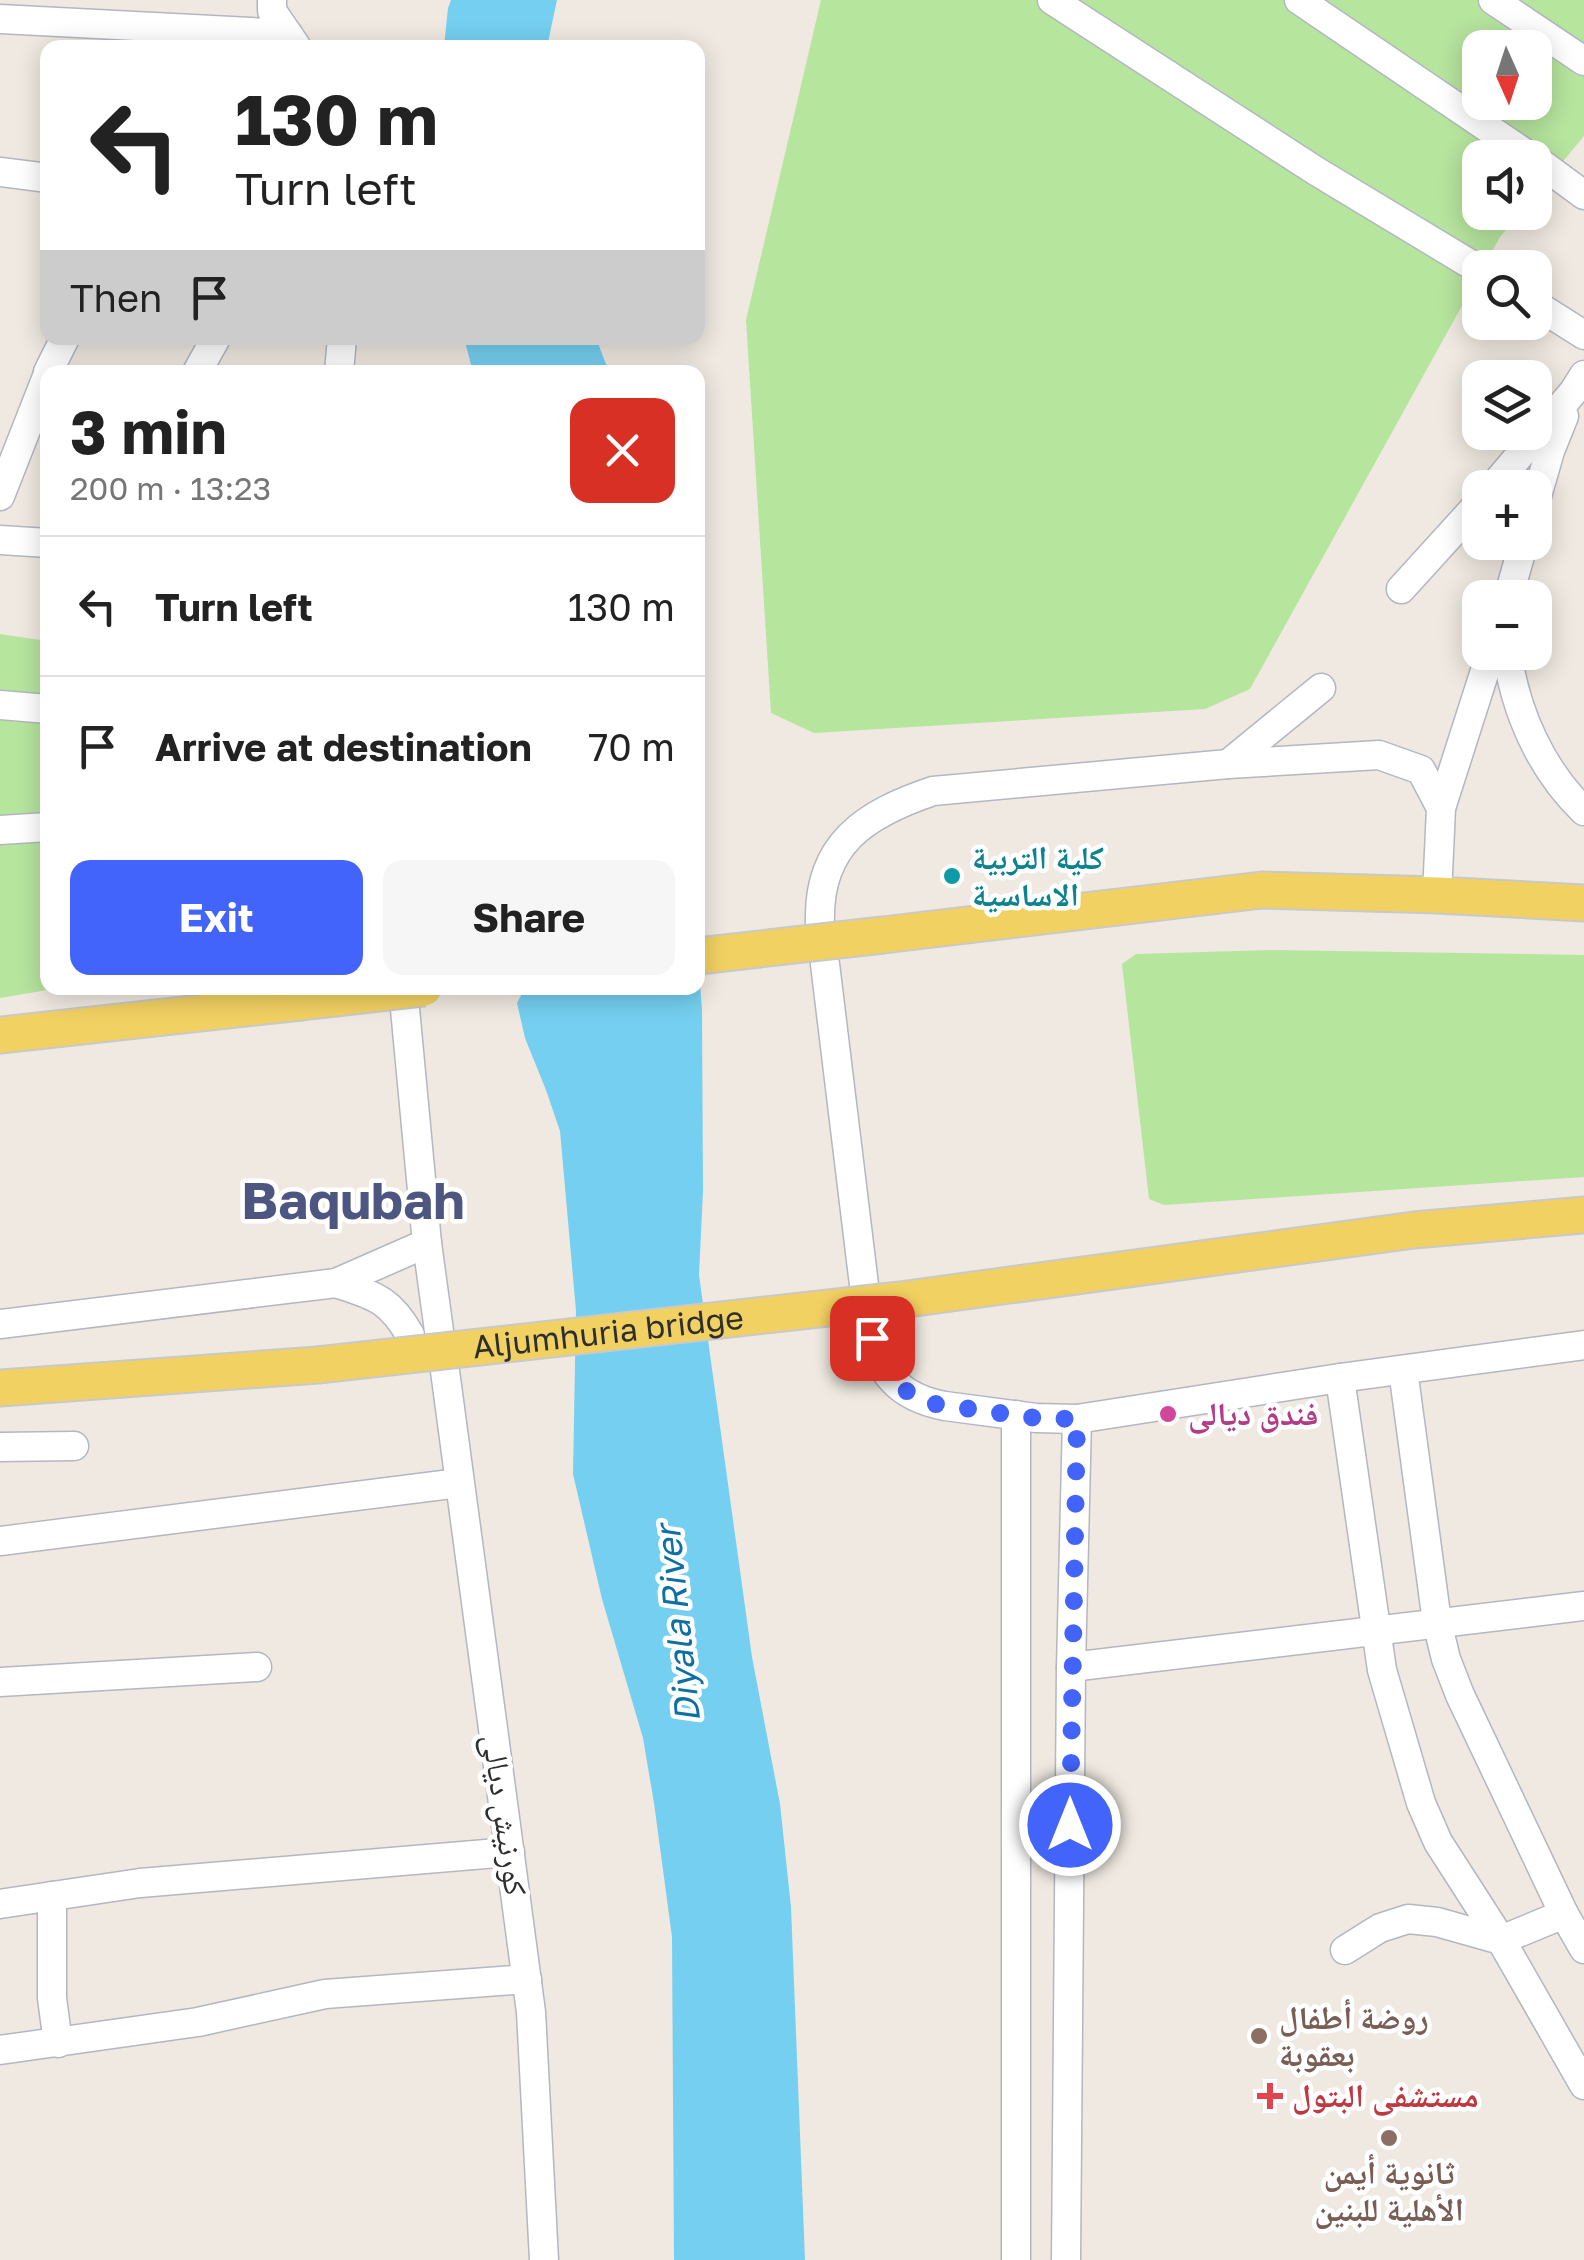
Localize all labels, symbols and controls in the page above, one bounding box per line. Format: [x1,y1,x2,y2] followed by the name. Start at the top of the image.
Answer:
[1462,30,1552,120] north arrow
[1462,30,1552,670] map controls
[235,76,438,160] text: 130 m
[70,80,200,210] icon: left
[1462,140,1552,230] button: sound
[235,161,417,215] text: Turn left
[1462,250,1552,340] button: search
[182,270,237,325] icon: arrive
[70,275,162,320] text: Then
[1462,360,1552,450] button: layers
[70,395,227,467] text: 3 min
[570,398,675,503] button: close
[70,469,271,507] text: 200 m · 13:23
[1462,470,1552,560] button: +
[70,579,125,634] icon: left
[1462,580,1552,670] button: −
[155,584,313,629] text: Turn left
[568,584,675,629] text: 130 m
[70,719,125,774] icon: arrive
[155,724,532,769] text: Arrive at destination
[588,724,675,769] text: 70 m
[972,838,1104,913] place label: كلية التربية الاساسية
[70,860,363,975] button: Exit
[383,860,675,975] button: Share
[941,865,963,887] marker: كلية التربية الاساسية
[241,1168,465,1230] district label: Baqubah
[830,1296,915,1381] pin
[471,1298,745,1366] street label: Aljumhuria bridge
[845,1311,900,1366] icon: arrive
[1188,1394,1319,1434] place label: فندق ديالى
[1157,1403,1179,1425] marker: فندق ديالى
[645,1519,708,1725] water label: Diyala River
[474,1732,536,1898] street label: كورنيش ديالى
[1018,1773,1122,1877] position arrow
[1279,1998,1429,2073] place label: روضة أطفال بعقوبة
[1248,2025,1270,2047] marker: روضة أطفال بعقوبة
[1292,2076,1479,2116] place label: مستشفى البتول
[1257,2083,1283,2109] marker: مستشفى البتول
[1378,2127,1400,2149] marker: ثانوية أيمن الأهلية للبنين
[1314,2153,1464,2229] place label: ثانوية أيمن الأهلية للبنين

